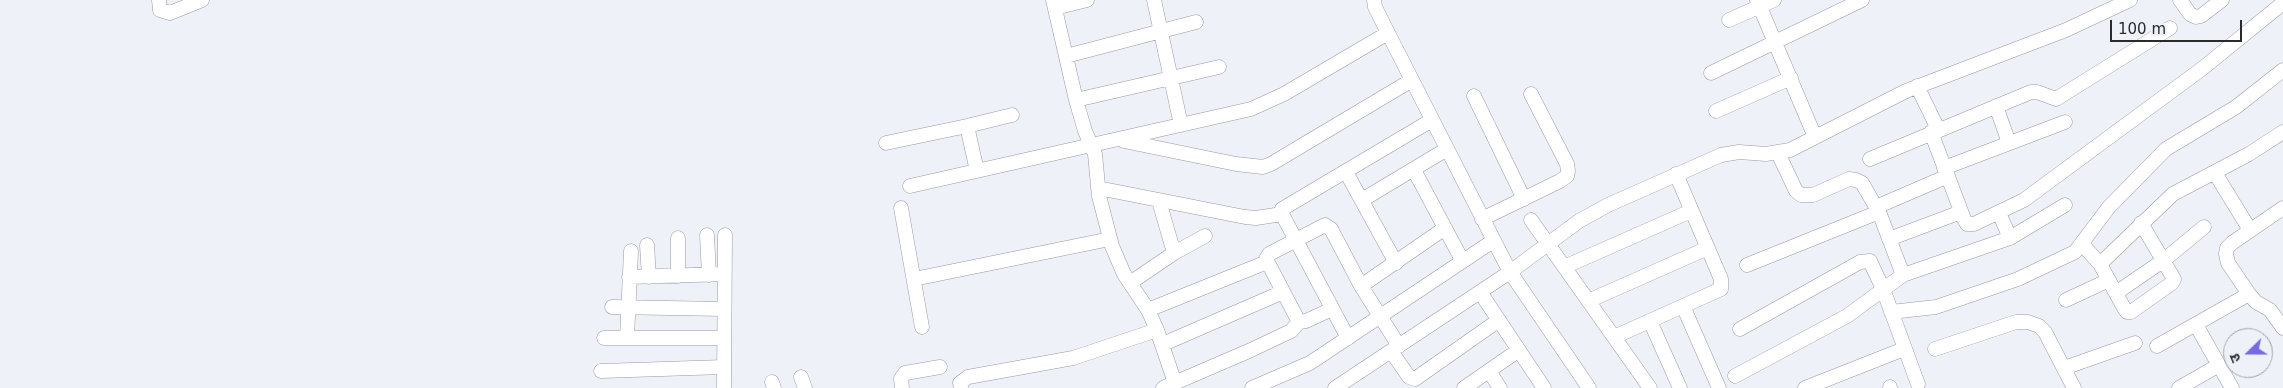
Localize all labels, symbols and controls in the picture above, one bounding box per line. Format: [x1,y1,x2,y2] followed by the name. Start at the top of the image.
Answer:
[2113,10,2246,42] scale bar
[2118,20,2166,38] text: 100 m
[2223,328,2273,378] north arrow
[2226,351,2244,365] text: उ

